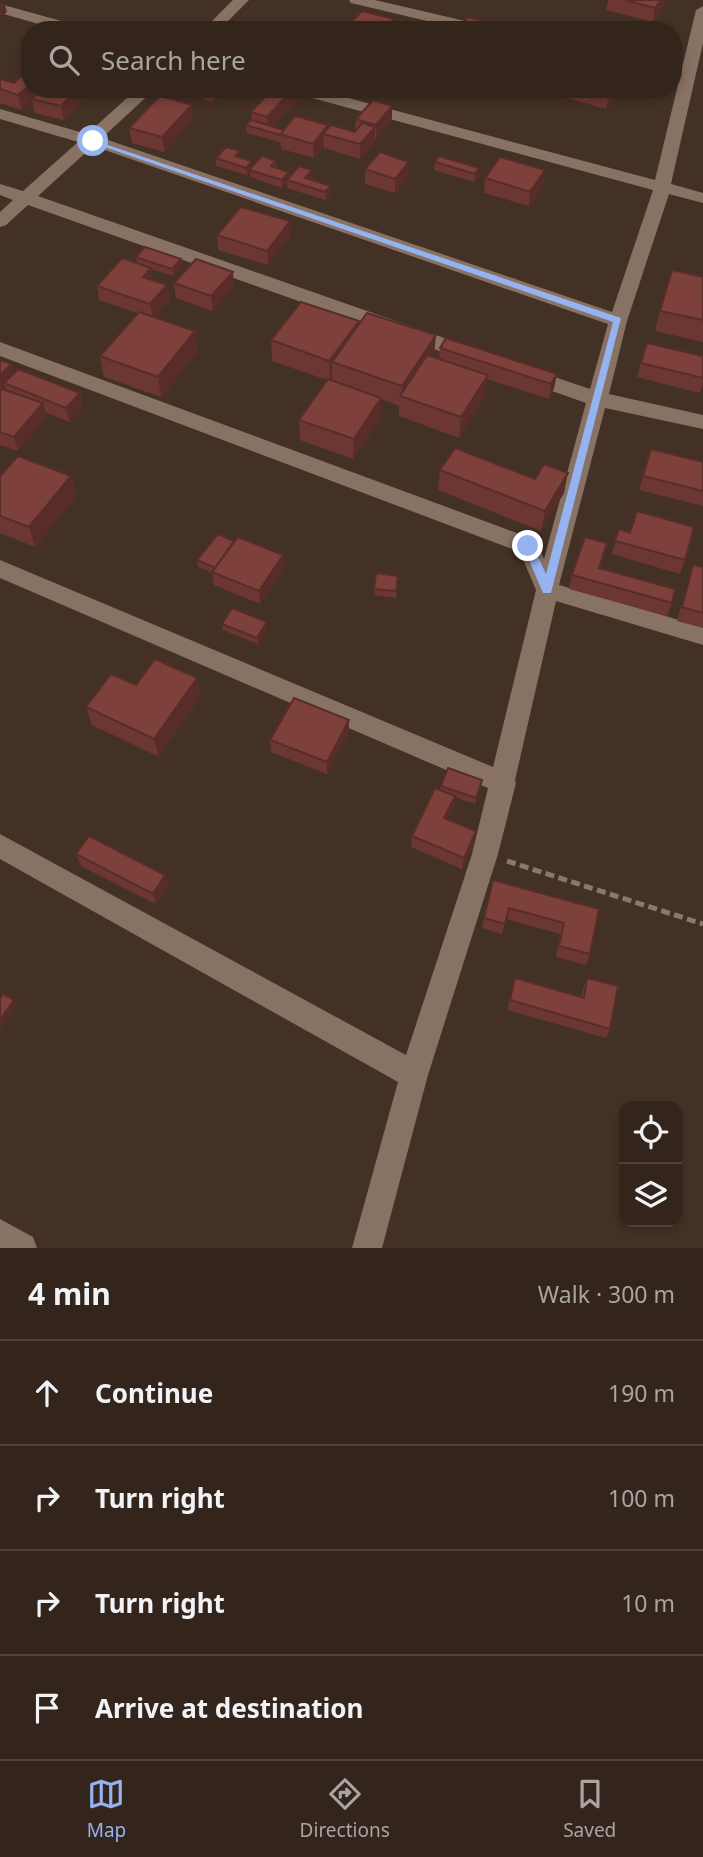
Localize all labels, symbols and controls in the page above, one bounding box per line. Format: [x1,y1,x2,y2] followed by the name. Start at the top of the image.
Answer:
[21,21,682,98] search box
[45,41,83,79] icon: search
[101,42,246,78] text: Search here
[77,125,108,156] route start
[512,530,543,561] route end
[619,1101,682,1227] map controls
[619,1101,682,1164] button: locate
[619,1164,682,1227] button: layers
[28,1273,111,1314] text: 4 min
[538,1278,675,1310] text: Walk · 300 m
[28,1374,66,1412] icon: ahead
[95,1375,213,1411] text: Continue
[608,1377,675,1409] text: 190 m
[28,1479,66,1517] icon: right
[95,1480,225,1516] text: Turn right
[608,1482,675,1514] text: 100 m
[28,1584,66,1622] icon: right
[95,1585,225,1621] text: Turn right
[621,1587,675,1619] text: 10 m
[28,1689,66,1727] icon: arrive
[95,1690,364,1726] text: Arrive at destination
[87,1775,126,1843] tab: Map
[300,1775,390,1843] tab: Directions
[563,1775,616,1843] tab: Saved

